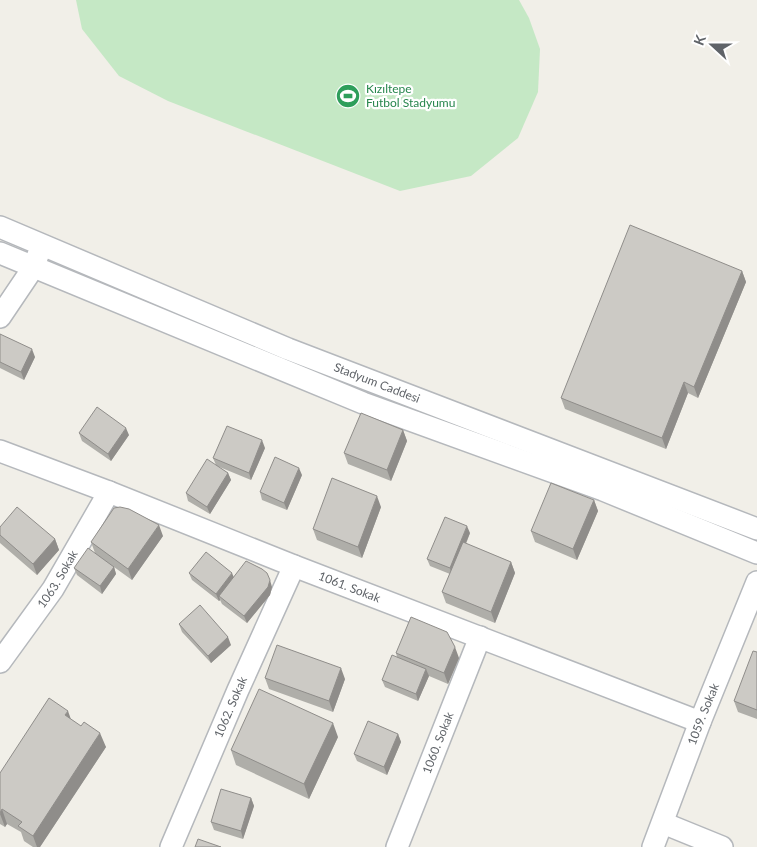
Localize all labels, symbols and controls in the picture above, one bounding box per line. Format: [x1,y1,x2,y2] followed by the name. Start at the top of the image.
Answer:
[687,20,737,70] north arrow
[690,32,709,48] text: K
[366,81,455,110] place label: Kızıltepe Futbol Stadyumu
[335,83,361,109] sports icon: Kızıltepe Futbol Stadyumu
[332,359,422,406] street label: Stadyum Caddesi
[34,547,81,611] street label: 1063. Sokak
[316,568,384,606] street label: 1061. Sokak
[210,673,250,740] street label: 1062. Sokak
[684,680,722,747] street label: 1059. Sokak
[419,709,457,776] street label: 1060. Sokak

